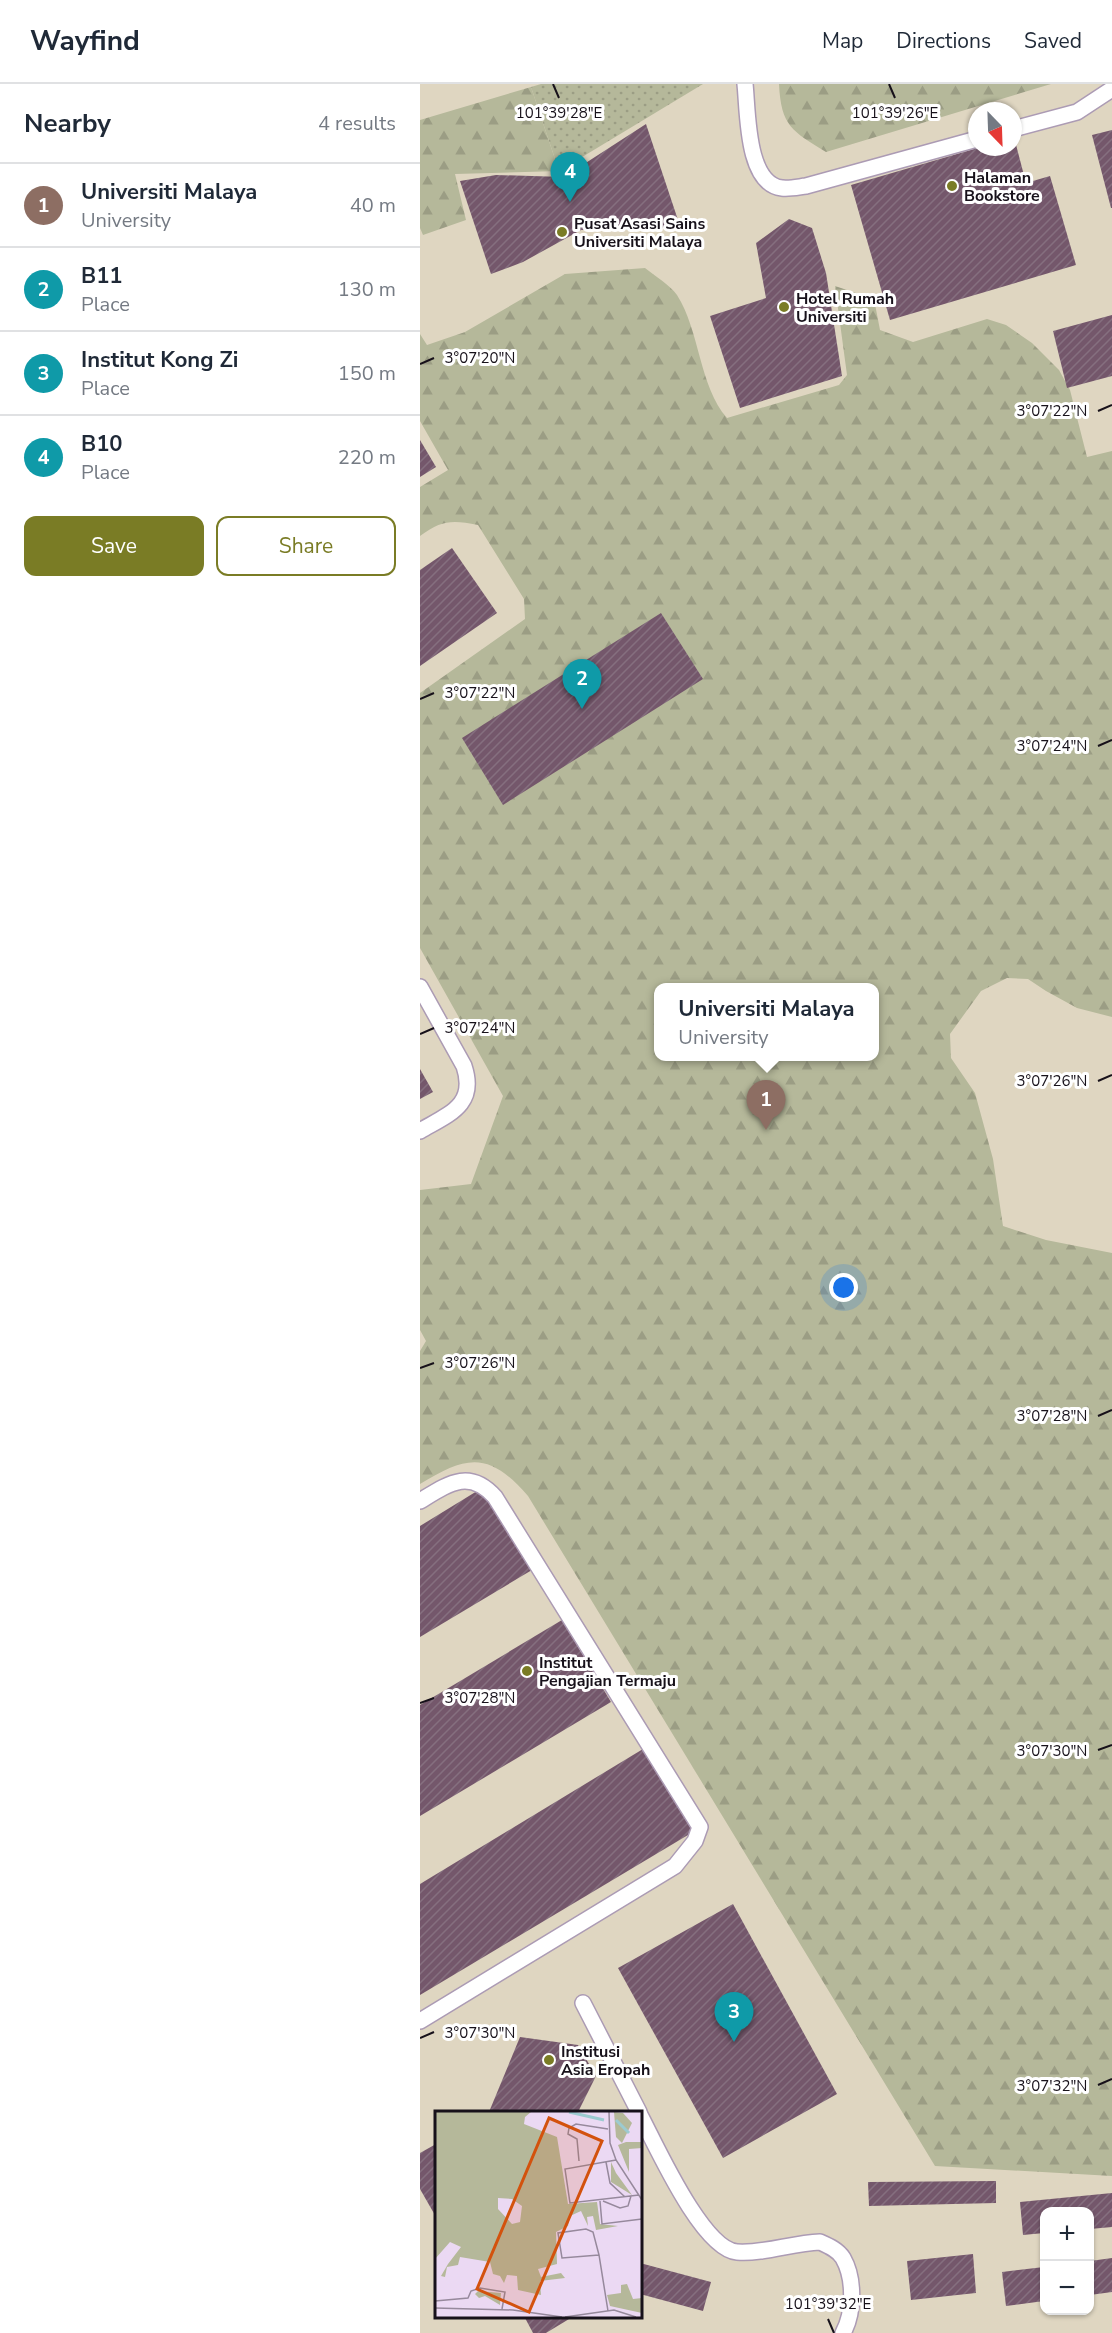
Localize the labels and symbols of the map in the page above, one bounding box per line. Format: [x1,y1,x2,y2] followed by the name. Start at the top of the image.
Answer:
[968,102,1022,156] north arrow
[516,103,602,123] text: 101°39'28"E
[852,103,938,123] text: 101°39'26"E
[550,152,590,202] pin: 4
[964,167,1040,207] place label: Halaman Bookstore
[945,179,959,193] marker: Halaman Bookstore
[574,213,705,253] place label: Pusat Asasi Sains Universiti Malaya
[555,225,569,239] marker: Pusat Asasi Sains Universiti Malaya
[796,288,894,328] place label: Hotel Rumah Universiti
[777,300,791,314] marker: Hotel Rumah Universiti
[445,348,515,368] text: 3°07'20"N
[1017,401,1087,421] text: 3°07'22"N
[562,660,602,709] pin: 2
[445,683,515,703] text: 3°07'22"N
[1017,736,1087,756] text: 3°07'24"N
[445,1018,515,1038] text: 3°07'24"N
[1017,1071,1087,1091] text: 3°07'26"N
[746,1080,786,1130] pin: 1
[829,1273,858,1302] your location
[445,1353,515,1373] text: 3°07'26"N
[1017,1406,1087,1426] text: 3°07'28"N
[539,1652,676,1692] place label: Institut Pengajian Termaju
[520,1664,534,1678] marker: Institut Pengajian Termaju
[445,1688,515,1708] text: 3°07'28"N
[1017,1741,1087,1761] text: 3°07'30"N
[714,1992,754,2042] pin: 3
[445,2023,515,2043] text: 3°07'30"N
[561,2041,650,2081] place label: Institusi Asia Eropah
[542,2053,556,2067] marker: Institusi Asia Eropah
[1017,2076,1087,2096] text: 3°07'32"N
[435,2111,642,2318] inset map
[785,2294,871,2314] text: 101°39'32"E

